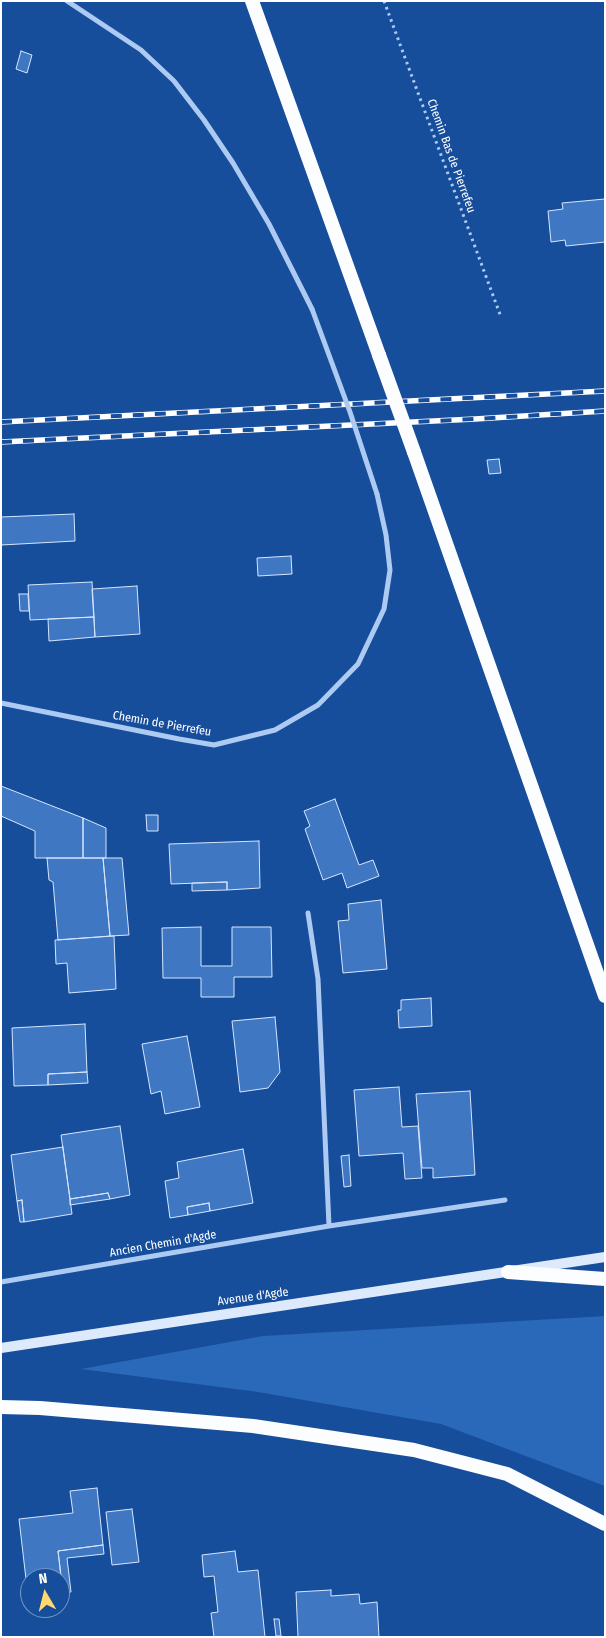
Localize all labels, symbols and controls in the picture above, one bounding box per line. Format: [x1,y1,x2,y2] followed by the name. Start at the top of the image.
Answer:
[424,97,478,215] street label: Chemin Bas de Pierrefeu
[112,708,212,740] street label: Chemin de Pierrefeu
[109,1228,217,1260] street label: Ancien Chemin d'Agde
[217,1285,289,1309] street label: Avenue d'Agde
[20,1568,70,1618] north arrow
[38,1570,48,1588] text: N

